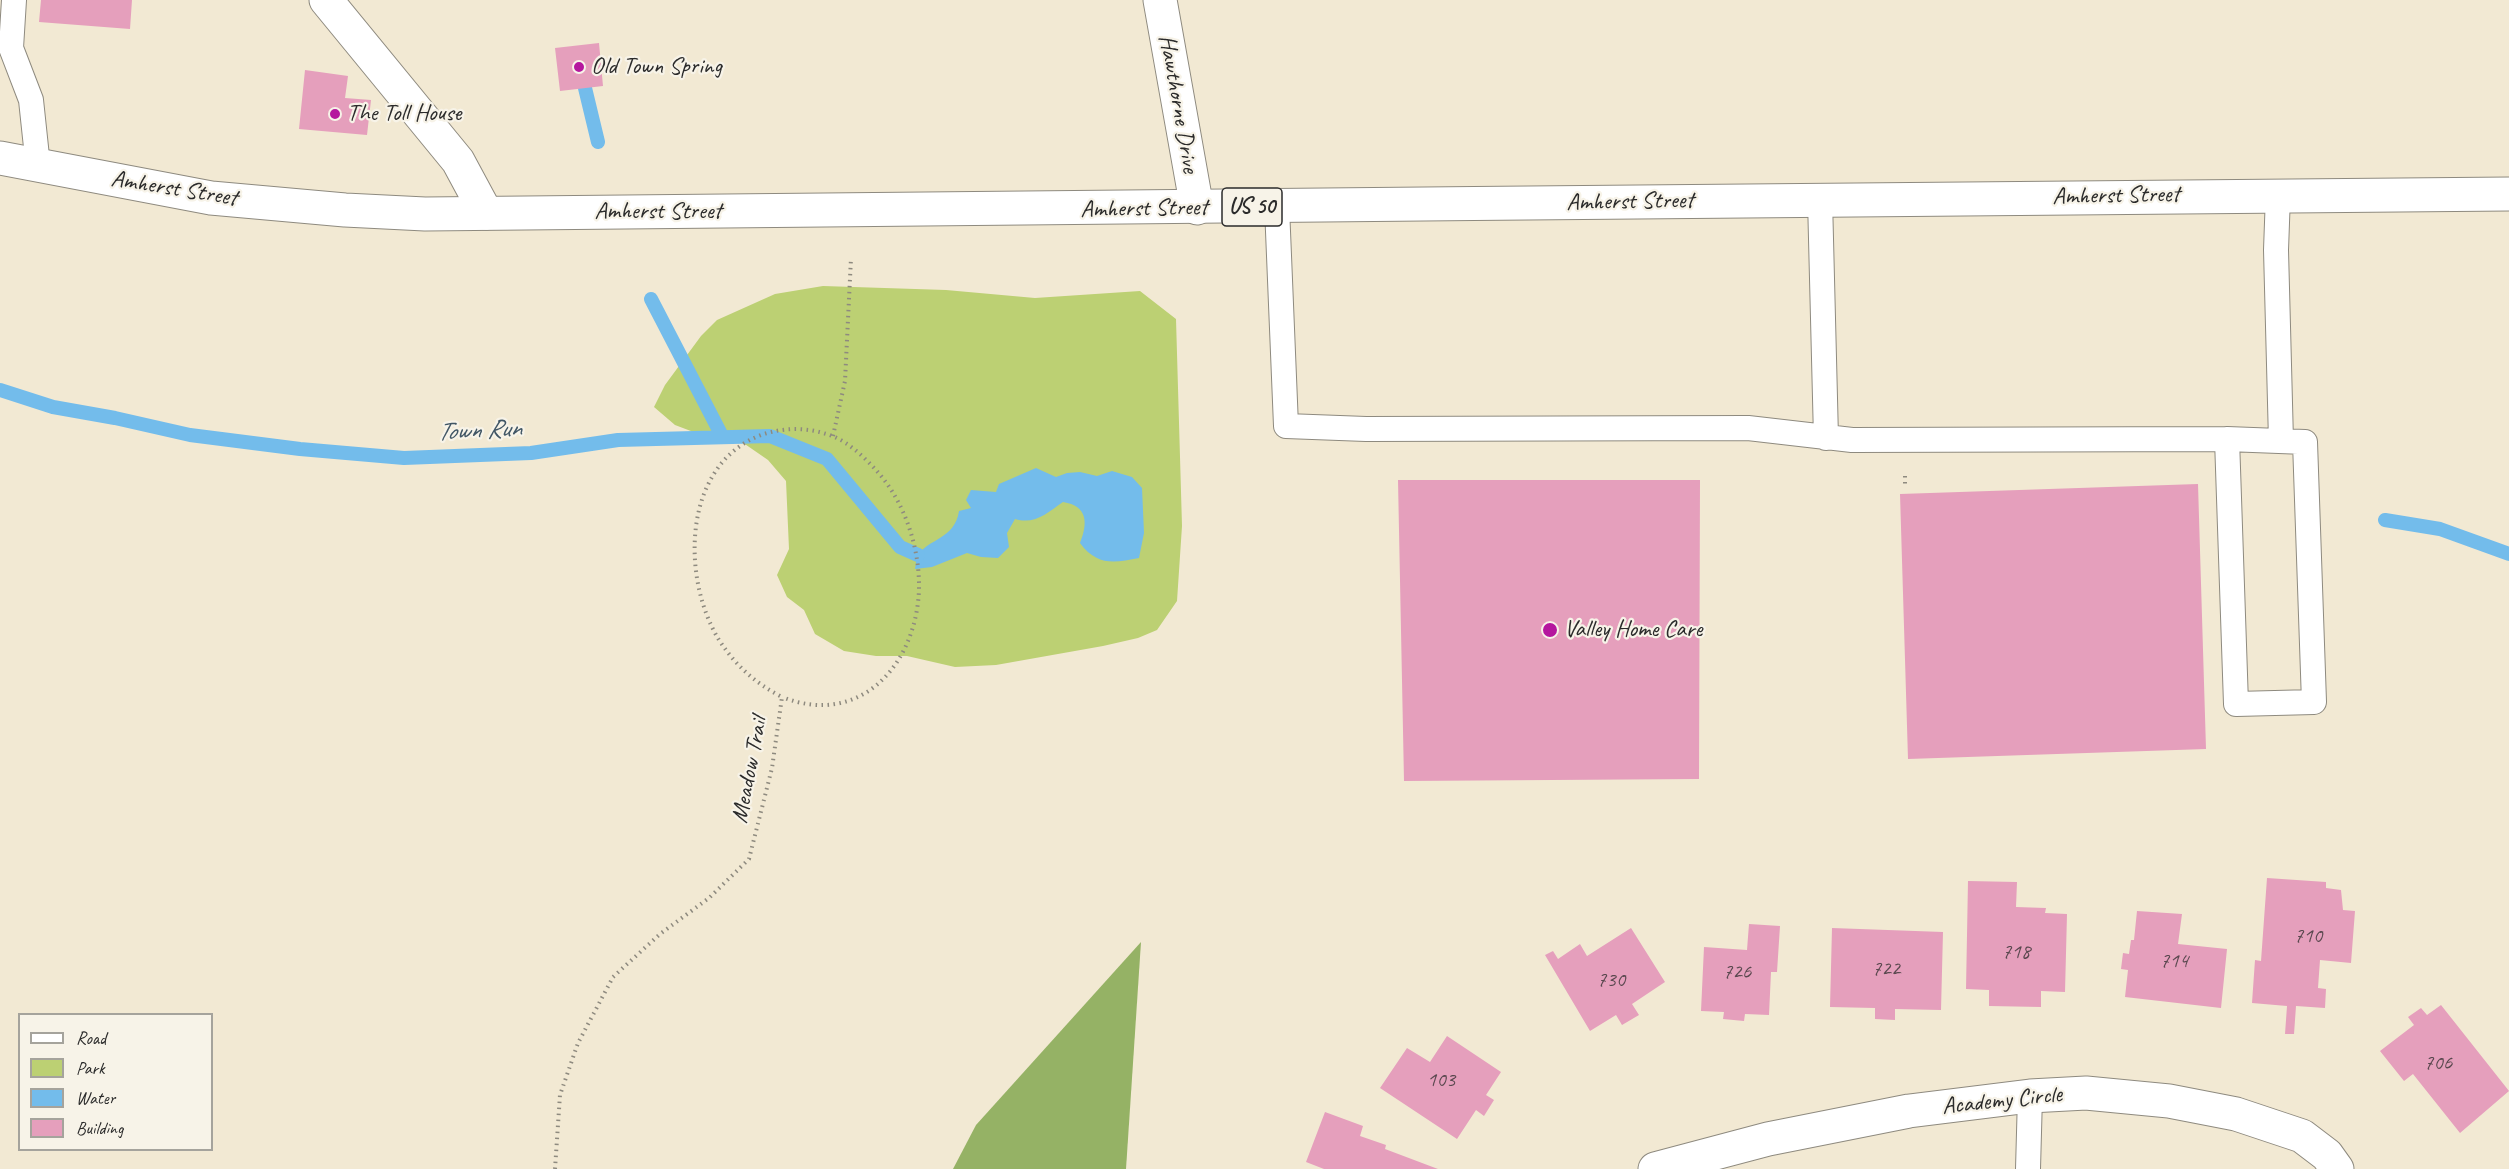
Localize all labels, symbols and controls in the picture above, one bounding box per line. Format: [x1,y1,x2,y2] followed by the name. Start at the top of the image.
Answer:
[1152,33,1204,175] street label: Hawthorne Drive
[591,53,722,81] place label: Old Town Spring
[572,60,586,74] marker: Old Town Spring
[347,100,461,128] place label: The Toll House
[328,107,342,121] marker: The Toll House
[109,165,239,213] street label: Amherst Street
[2052,180,2180,212] street label: Amherst Street
[1566,186,1694,218] street label: Amherst Street
[1222,188,1282,226] road number: US 50
[1080,193,1208,225] street label: Amherst Street
[594,198,722,226] street label: Amherst Street
[436,413,522,449] water label: Town Run
[1564,616,1702,644] place label: Valley Home Care
[1541,621,1559,639] marker: Valley Home Care
[726,715,774,825] street label: Meadow Trail
[2294,923,2322,949] house number: 710
[2002,939,2030,965] house number: 718
[2160,948,2188,974] house number: 714
[1872,956,1900,982] house number: 722
[1723,959,1751,985] house number: 726
[1597,967,1625,993] house number: 730
[18,1013,213,1151] legend
[76,1027,106,1049] text: Road
[2424,1050,2452,1076] house number: 706
[76,1057,105,1079] text: Park
[1427,1067,1455,1093] house number: 103
[1941,1080,2063,1122] street label: Academy Circle
[76,1087,115,1109] text: Water
[76,1117,123,1139] text: Building

